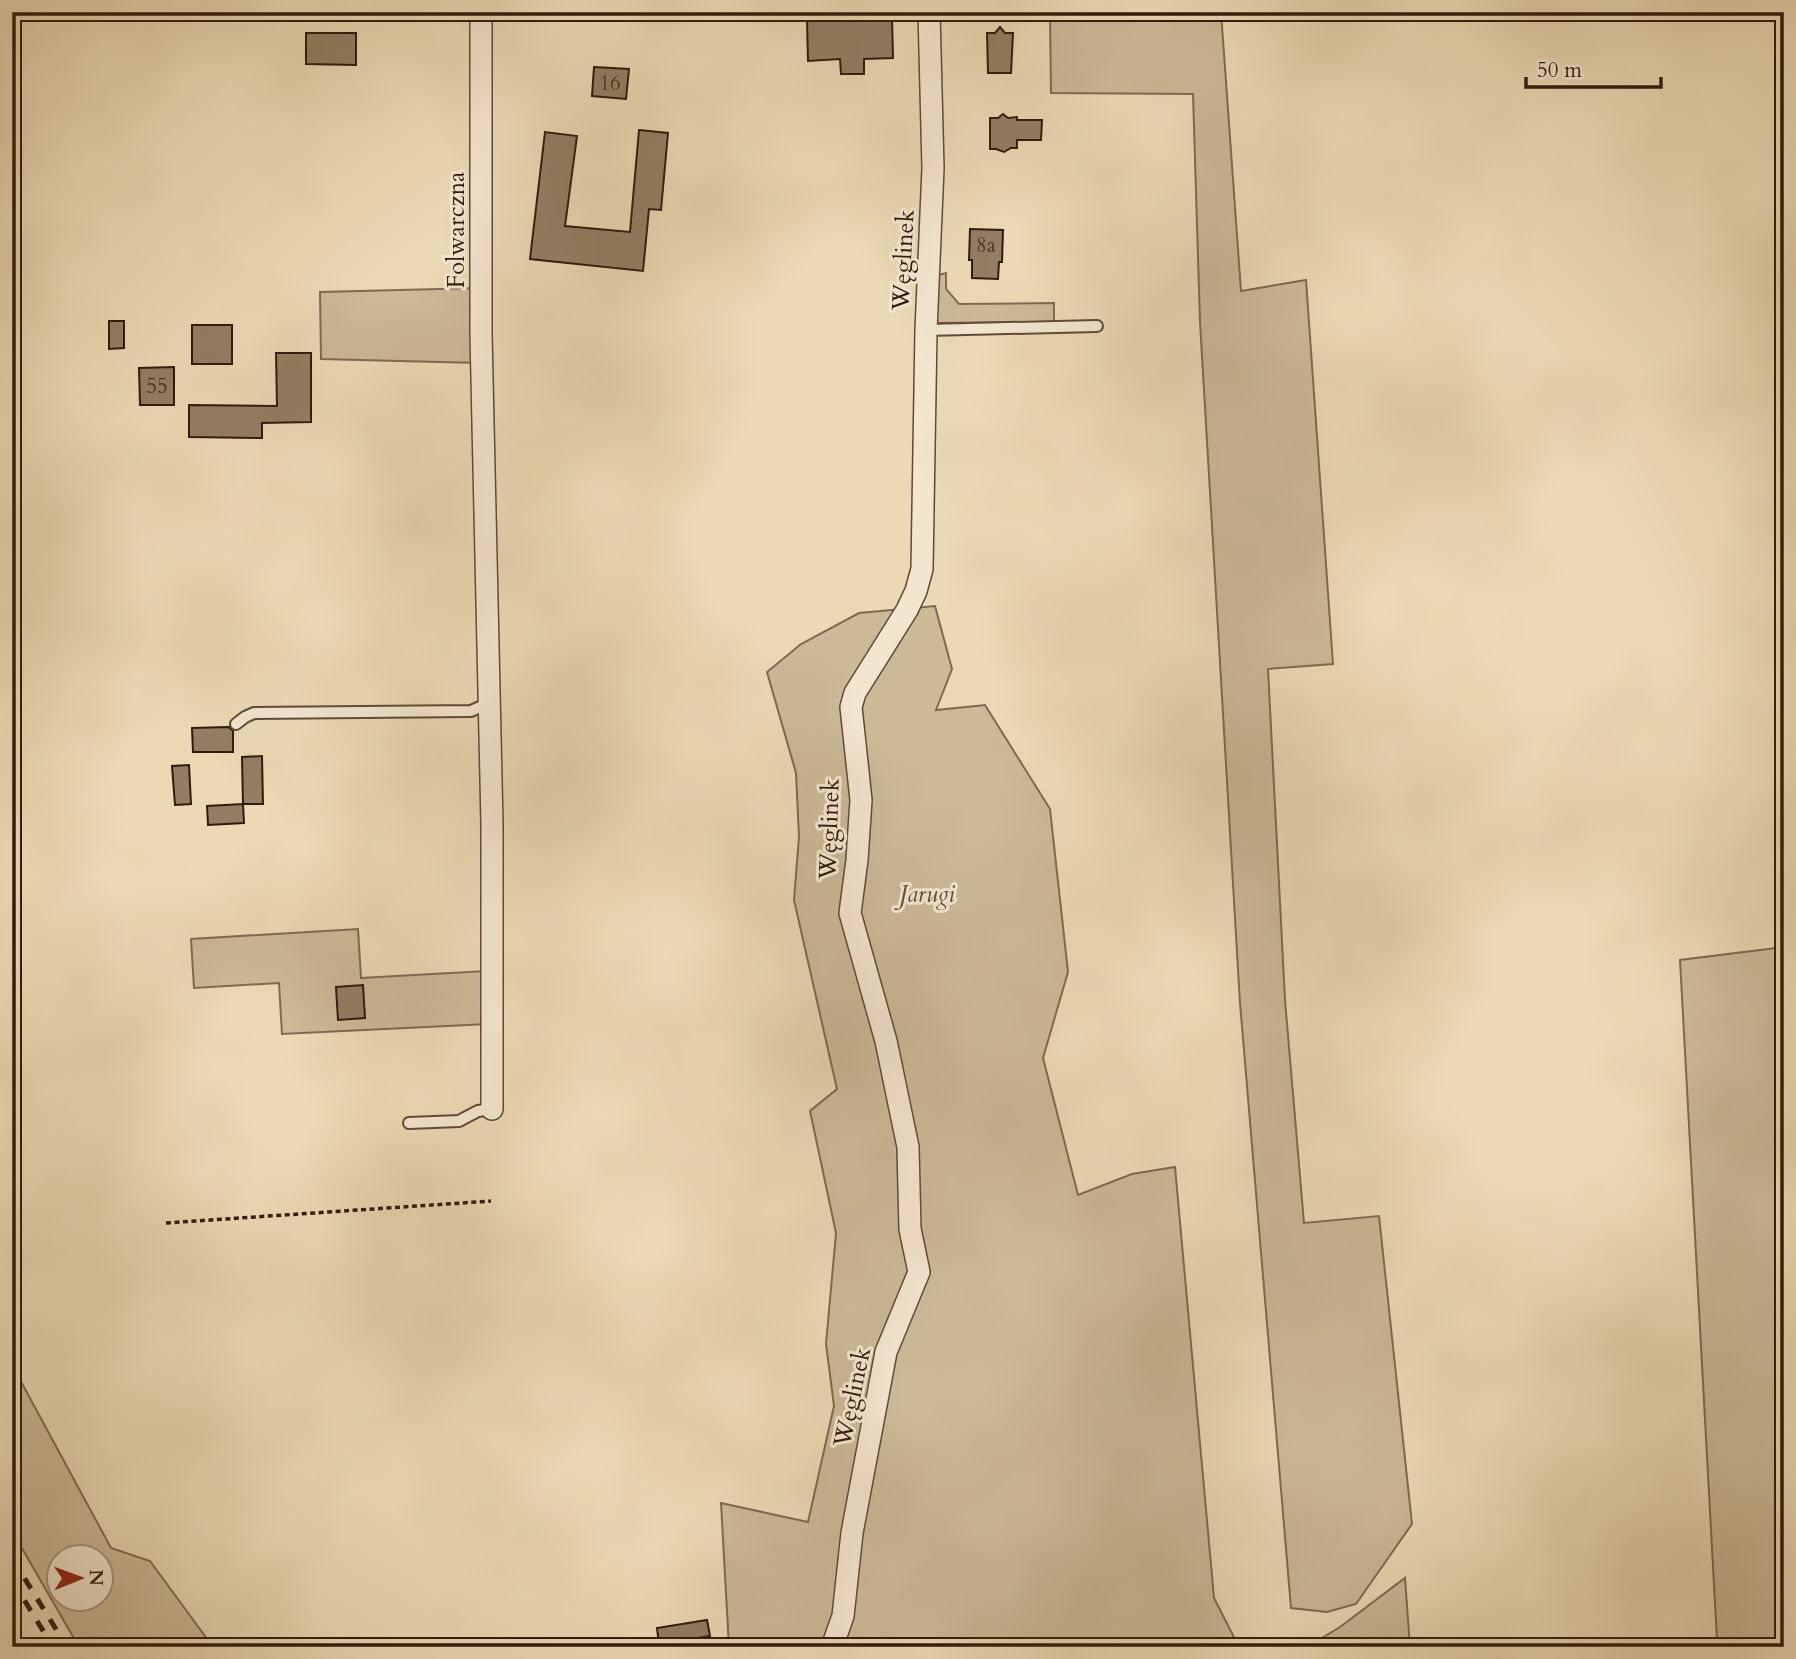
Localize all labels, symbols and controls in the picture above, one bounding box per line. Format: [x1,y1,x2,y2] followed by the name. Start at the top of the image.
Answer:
[1526,46,1661,90] scale bar
[1537,56,1582,85] text: 50 m
[599,69,621,98] house number: 16
[440,171,473,288] street label: Folwarczna
[884,209,923,312] street label: Węglinek
[976,231,996,260] house number: 8a
[146,372,168,401] house number: 55
[811,778,848,881] street label: Węglinek
[894,878,955,911] park label: Jarugi
[826,1344,879,1451] street label: Węglinek
[46,1544,116,1614] north arrow
[83,1569,109,1587] text: N

